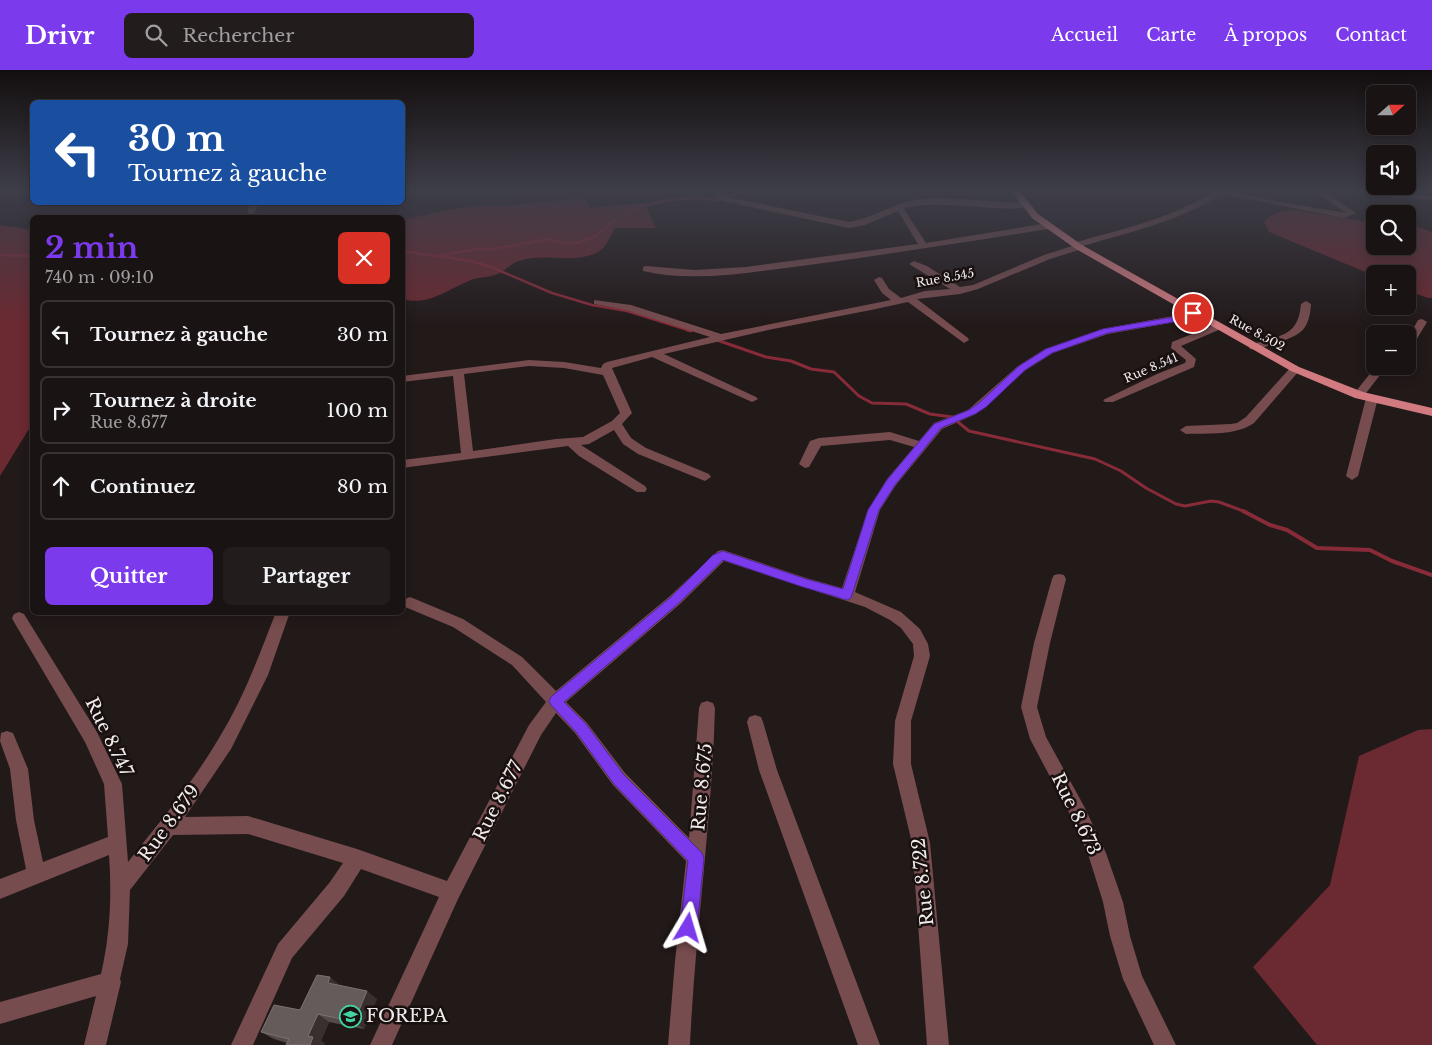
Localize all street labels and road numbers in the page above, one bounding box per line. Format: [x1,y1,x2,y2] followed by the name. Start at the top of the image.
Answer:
[915,265,975,290] street label: Rue 8.545
[1227,311,1288,354] street label: Rue 8.502
[1121,349,1180,386] street label: Rue 8.541
[80,694,138,781] street label: Rue 8.747
[687,742,717,832] street label: Rue 8.675
[468,756,528,845] street label: Rue 8.677
[1047,769,1105,859] street label: Rue 8.673
[134,780,204,866] street label: Rue 8.679
[907,837,939,927] street label: Rue 8.722

